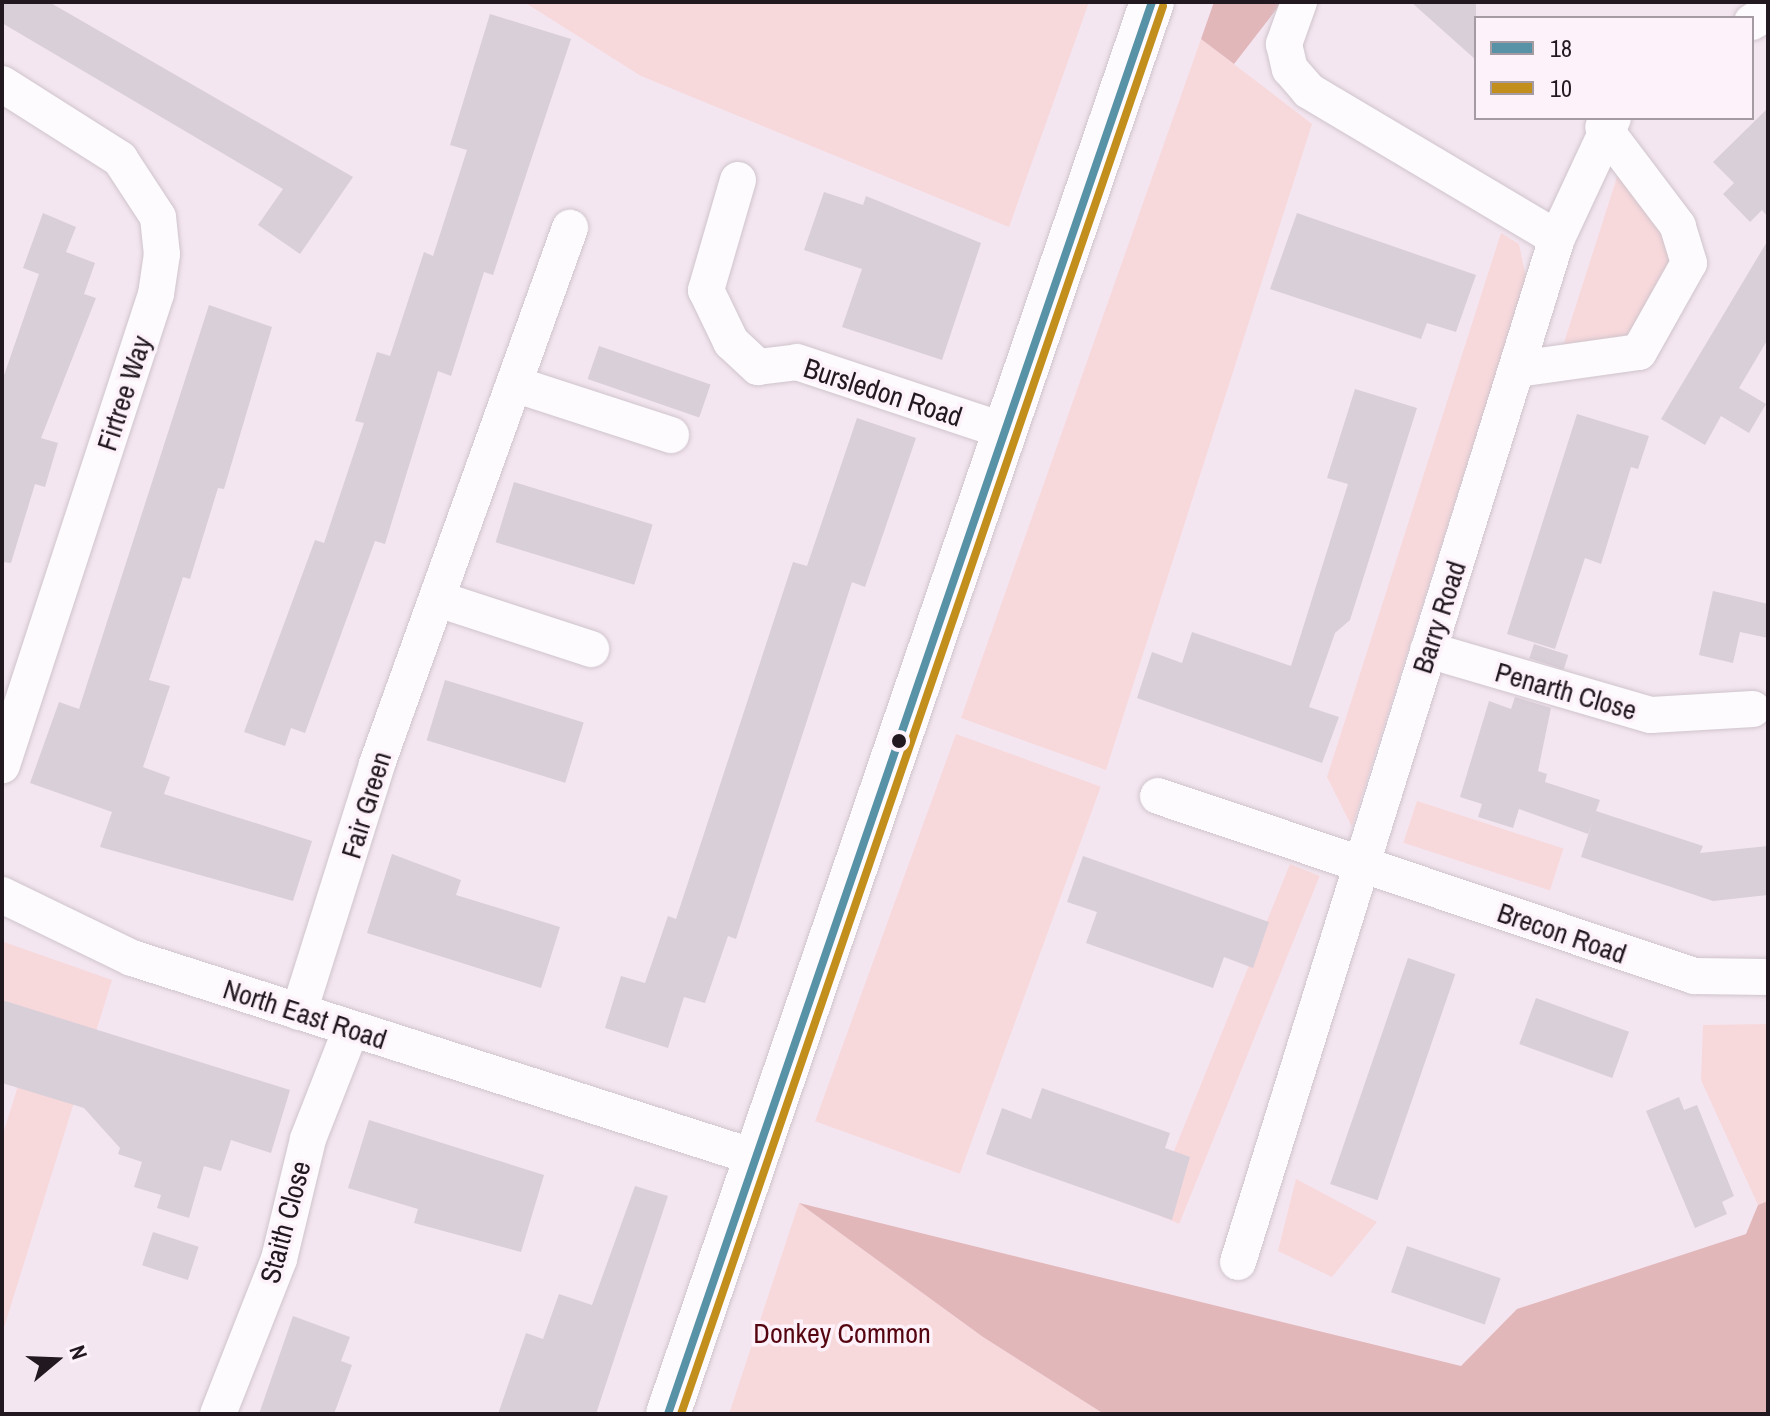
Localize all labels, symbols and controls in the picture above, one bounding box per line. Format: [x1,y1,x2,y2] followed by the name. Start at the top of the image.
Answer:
[1474,16,1754,120] legend
[1550,32,1572,64] text: 18
[1550,72,1572,104] text: 10
[90,331,158,455] street label: Firtree Way
[800,351,966,433] street label: Bursledon Road
[1405,557,1473,677] street label: Barry Road
[1491,655,1641,727] street label: Penarth Close
[891,733,907,749] unlabelled marker
[334,748,398,862] street label: Fair Green
[1493,895,1631,971] street label: Brecon Road
[219,972,391,1056] street label: North East Road
[253,1157,317,1287] street label: Staith Close
[753,1316,931,1350] park label: Donkey Common
[16,1320,96,1400] north arrow
[62,1341,95,1363] text: N

